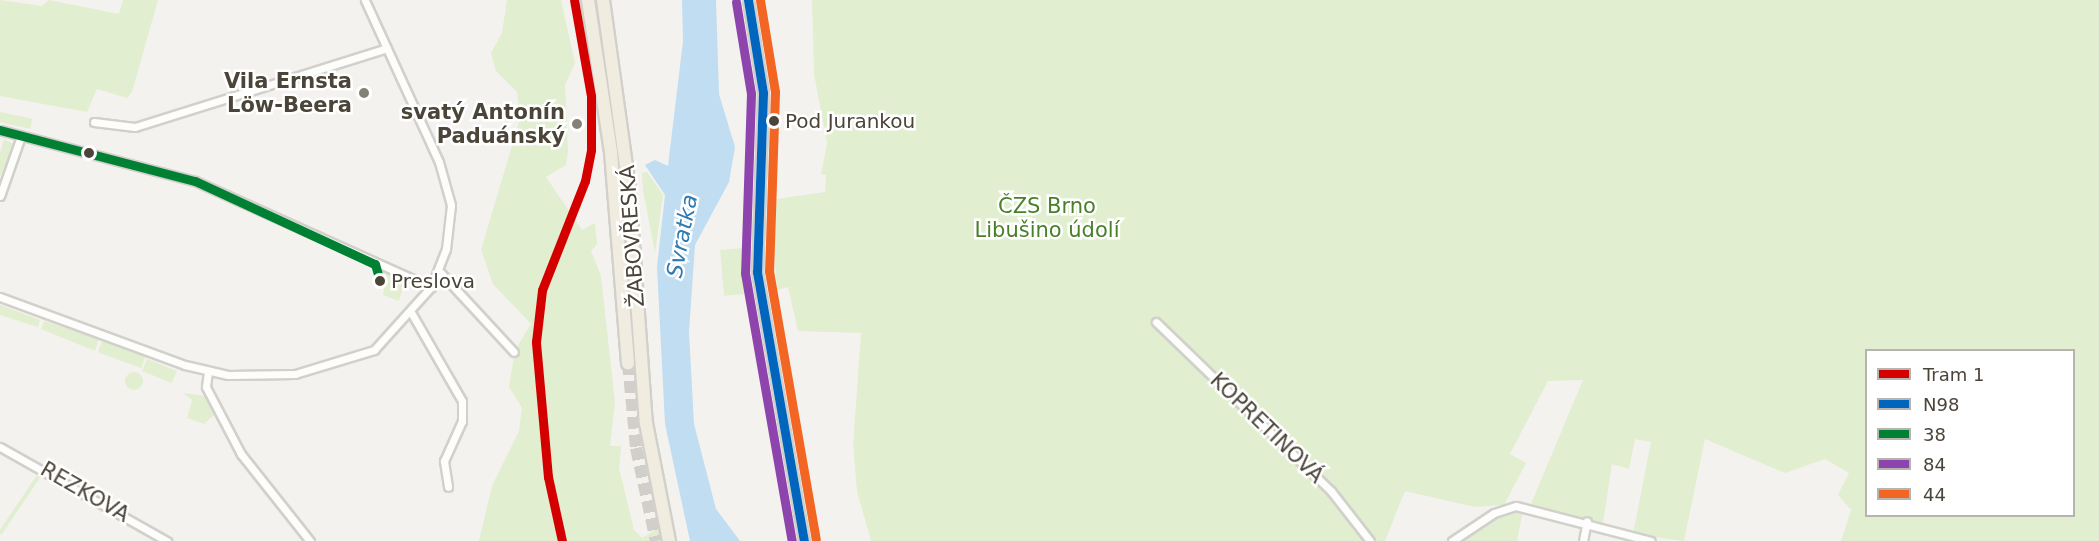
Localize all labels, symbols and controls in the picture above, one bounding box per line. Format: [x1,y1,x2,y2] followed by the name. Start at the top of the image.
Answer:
[224,68,352,118] place label: Vila Ernsta Löw-Beera
[357,86,371,100] marker: Vila Ernsta Löw-Beera
[401,99,565,149] place label: svatý Antonín Paduánský
[785,109,915,133] place label: Pod Jurankou
[768,115,780,127] marker: Pod Jurankou
[570,117,584,131] marker: svatý Antonín Paduánský
[83,147,95,159] unlabelled marker
[614,164,650,308] street label: ŽABOVŘESKÁ
[661,192,703,280] water label: Svratka
[975,193,1119,243] park label: ČZS Brno Libušino údolí
[391,269,475,293] place label: Preslova
[374,275,386,287] marker: Preslova
[1865,349,2075,517] legend
[1923,364,1985,385] text: Tram 1
[1205,368,1329,488] street label: KOPRETINOVÁ
[1923,394,1959,415] text: N98
[1923,424,1946,445] text: 38
[1923,454,1946,475] text: 84
[36,456,134,528] street label: REZKOVA
[1923,484,1946,505] text: 44

